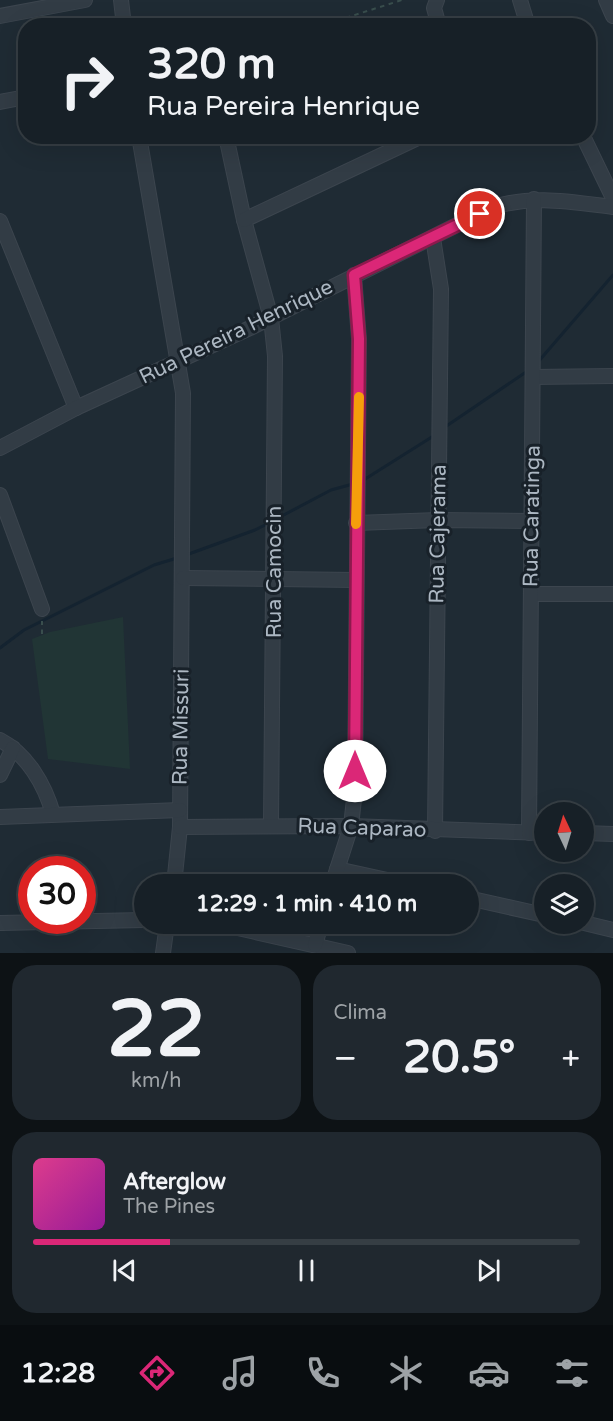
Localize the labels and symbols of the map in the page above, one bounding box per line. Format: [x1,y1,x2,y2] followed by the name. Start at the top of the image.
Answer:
[454,188,505,239] pin
[135,274,337,390] street label: Rua Pereira Henrique
[518,445,546,587] street label: Rua Caratinga
[424,464,452,604] street label: Rua Cajerama
[262,506,287,638] street label: Rua Camocin
[167,669,195,785] street label: Rua Missuri
[323,739,387,803] position arrow
[534,802,594,862] north arrow
[297,813,427,843] street label: Rua Caparao
[18,856,96,934] speed limit sign: 30

